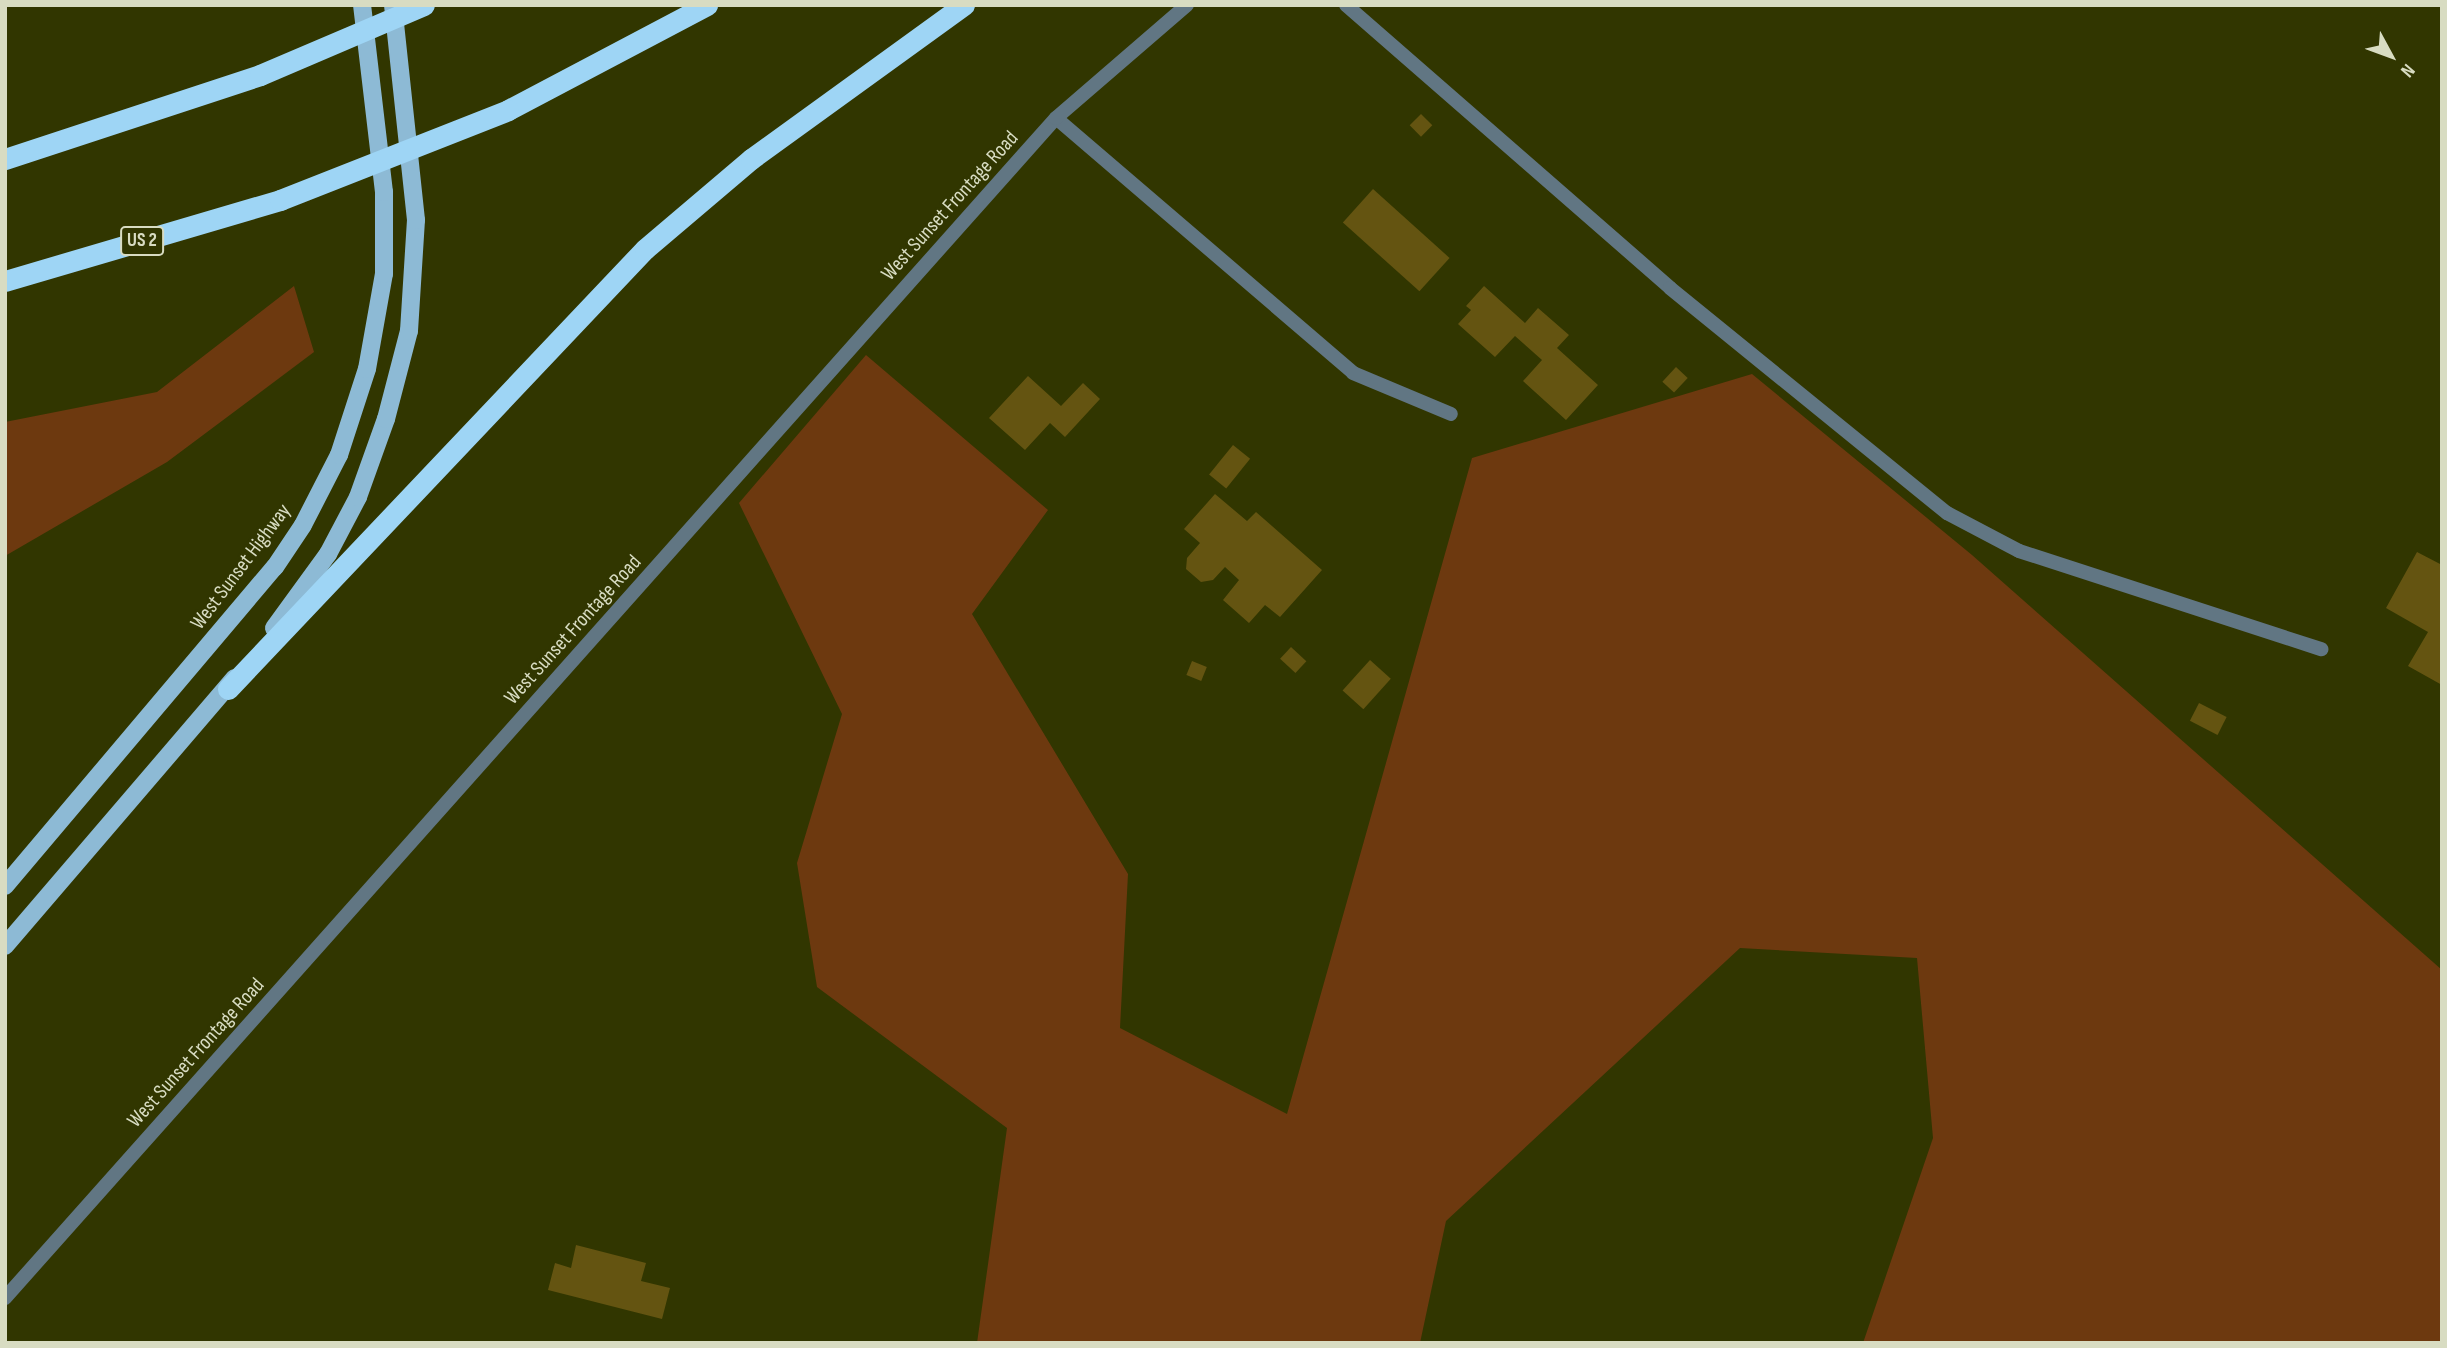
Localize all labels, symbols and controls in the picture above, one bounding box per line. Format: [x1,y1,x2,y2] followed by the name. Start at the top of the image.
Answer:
[2356,21,2426,91] north arrow
[2395,59,2419,81] text: N
[876,126,1024,286] street label: West Sunset Frontage Road
[119,226,165,256] road number: US 2
[186,499,296,635] street label: West Sunset Highway
[499,550,647,710] street label: West Sunset Frontage Road
[122,973,270,1133] street label: West Sunset Frontage Road

